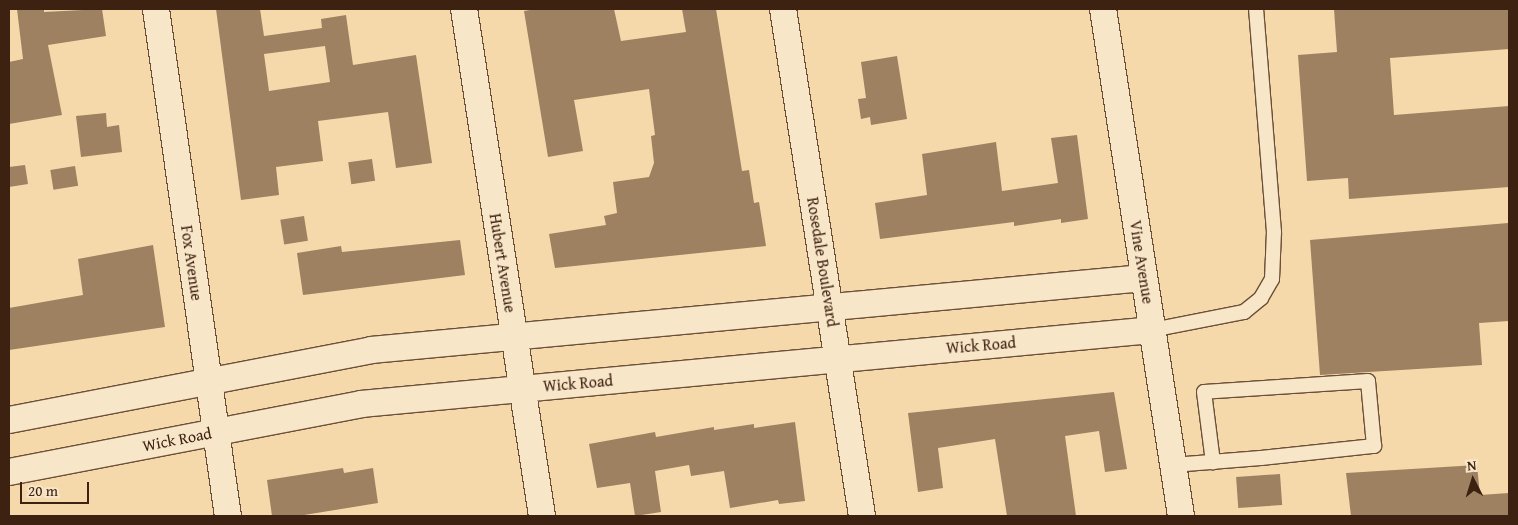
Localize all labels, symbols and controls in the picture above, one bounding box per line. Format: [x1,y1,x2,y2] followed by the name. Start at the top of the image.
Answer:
[803,196,843,328] street label: Rosedale Boulevard
[486,212,520,314] street label: Hubert Avenue
[1126,219,1158,305] street label: Vine Avenue
[177,224,207,302] street label: Fox Avenue
[945,332,1017,358] street label: Wick Road
[542,370,614,396] street label: Wick Road
[141,423,213,455] street label: Wick Road
[1448,455,1498,505] north arrow
[1466,455,1477,475] text: N
[22,472,91,504] scale bar
[28,480,58,501] text: 20 m

